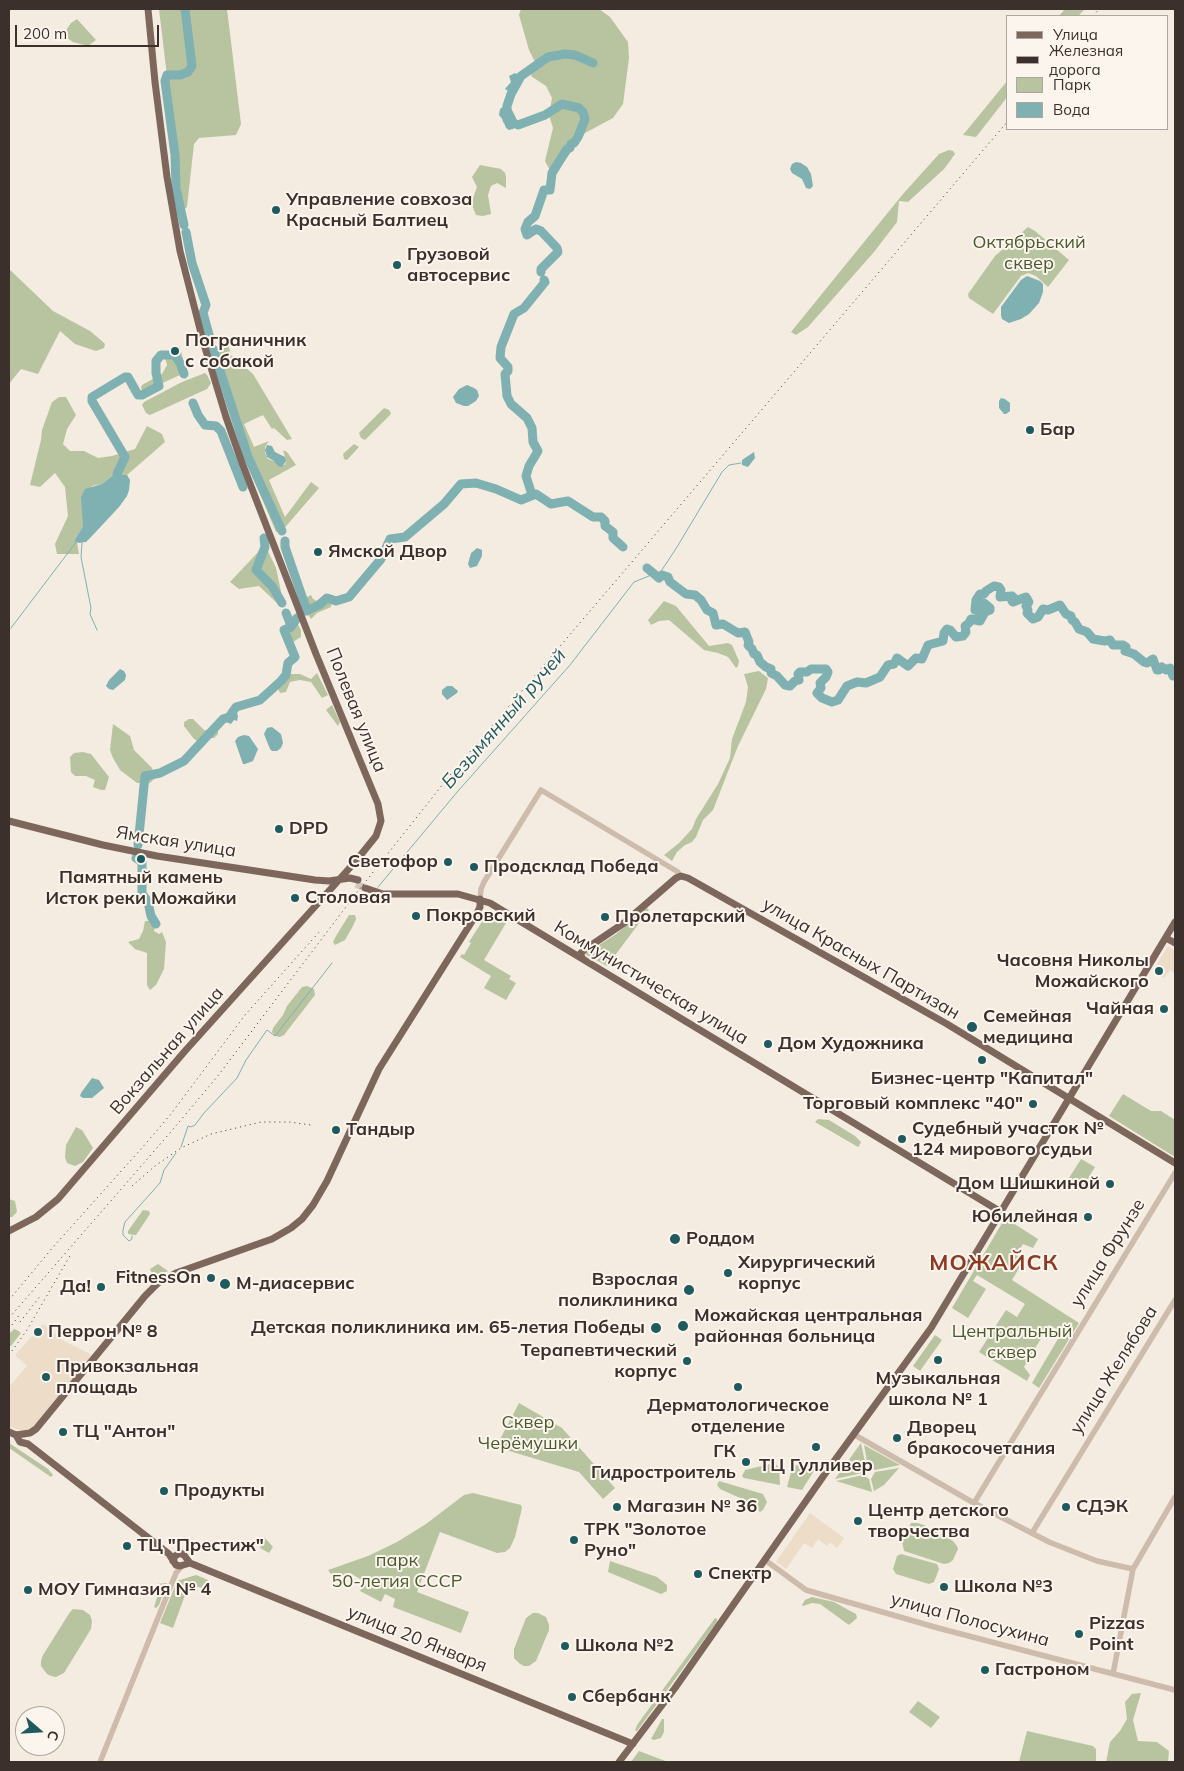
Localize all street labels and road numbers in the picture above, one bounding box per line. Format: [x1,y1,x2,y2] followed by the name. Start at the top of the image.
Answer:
[321,644,391,776] street label: Полевая улица
[114,822,238,862] street label: Ямская улица
[759,894,963,1024] street label: улица Красных Партизан
[550,916,752,1050] street label: Коммунистическая улица
[106,983,228,1119] street label: Вокзальная улица
[1066,1195,1150,1311] street label: улица Фрунзе
[1066,1302,1162,1438] street label: улица Желябова
[888,1588,1052,1652] street label: улица Полосухина
[344,1601,490,1677] street label: улица 20 Января

